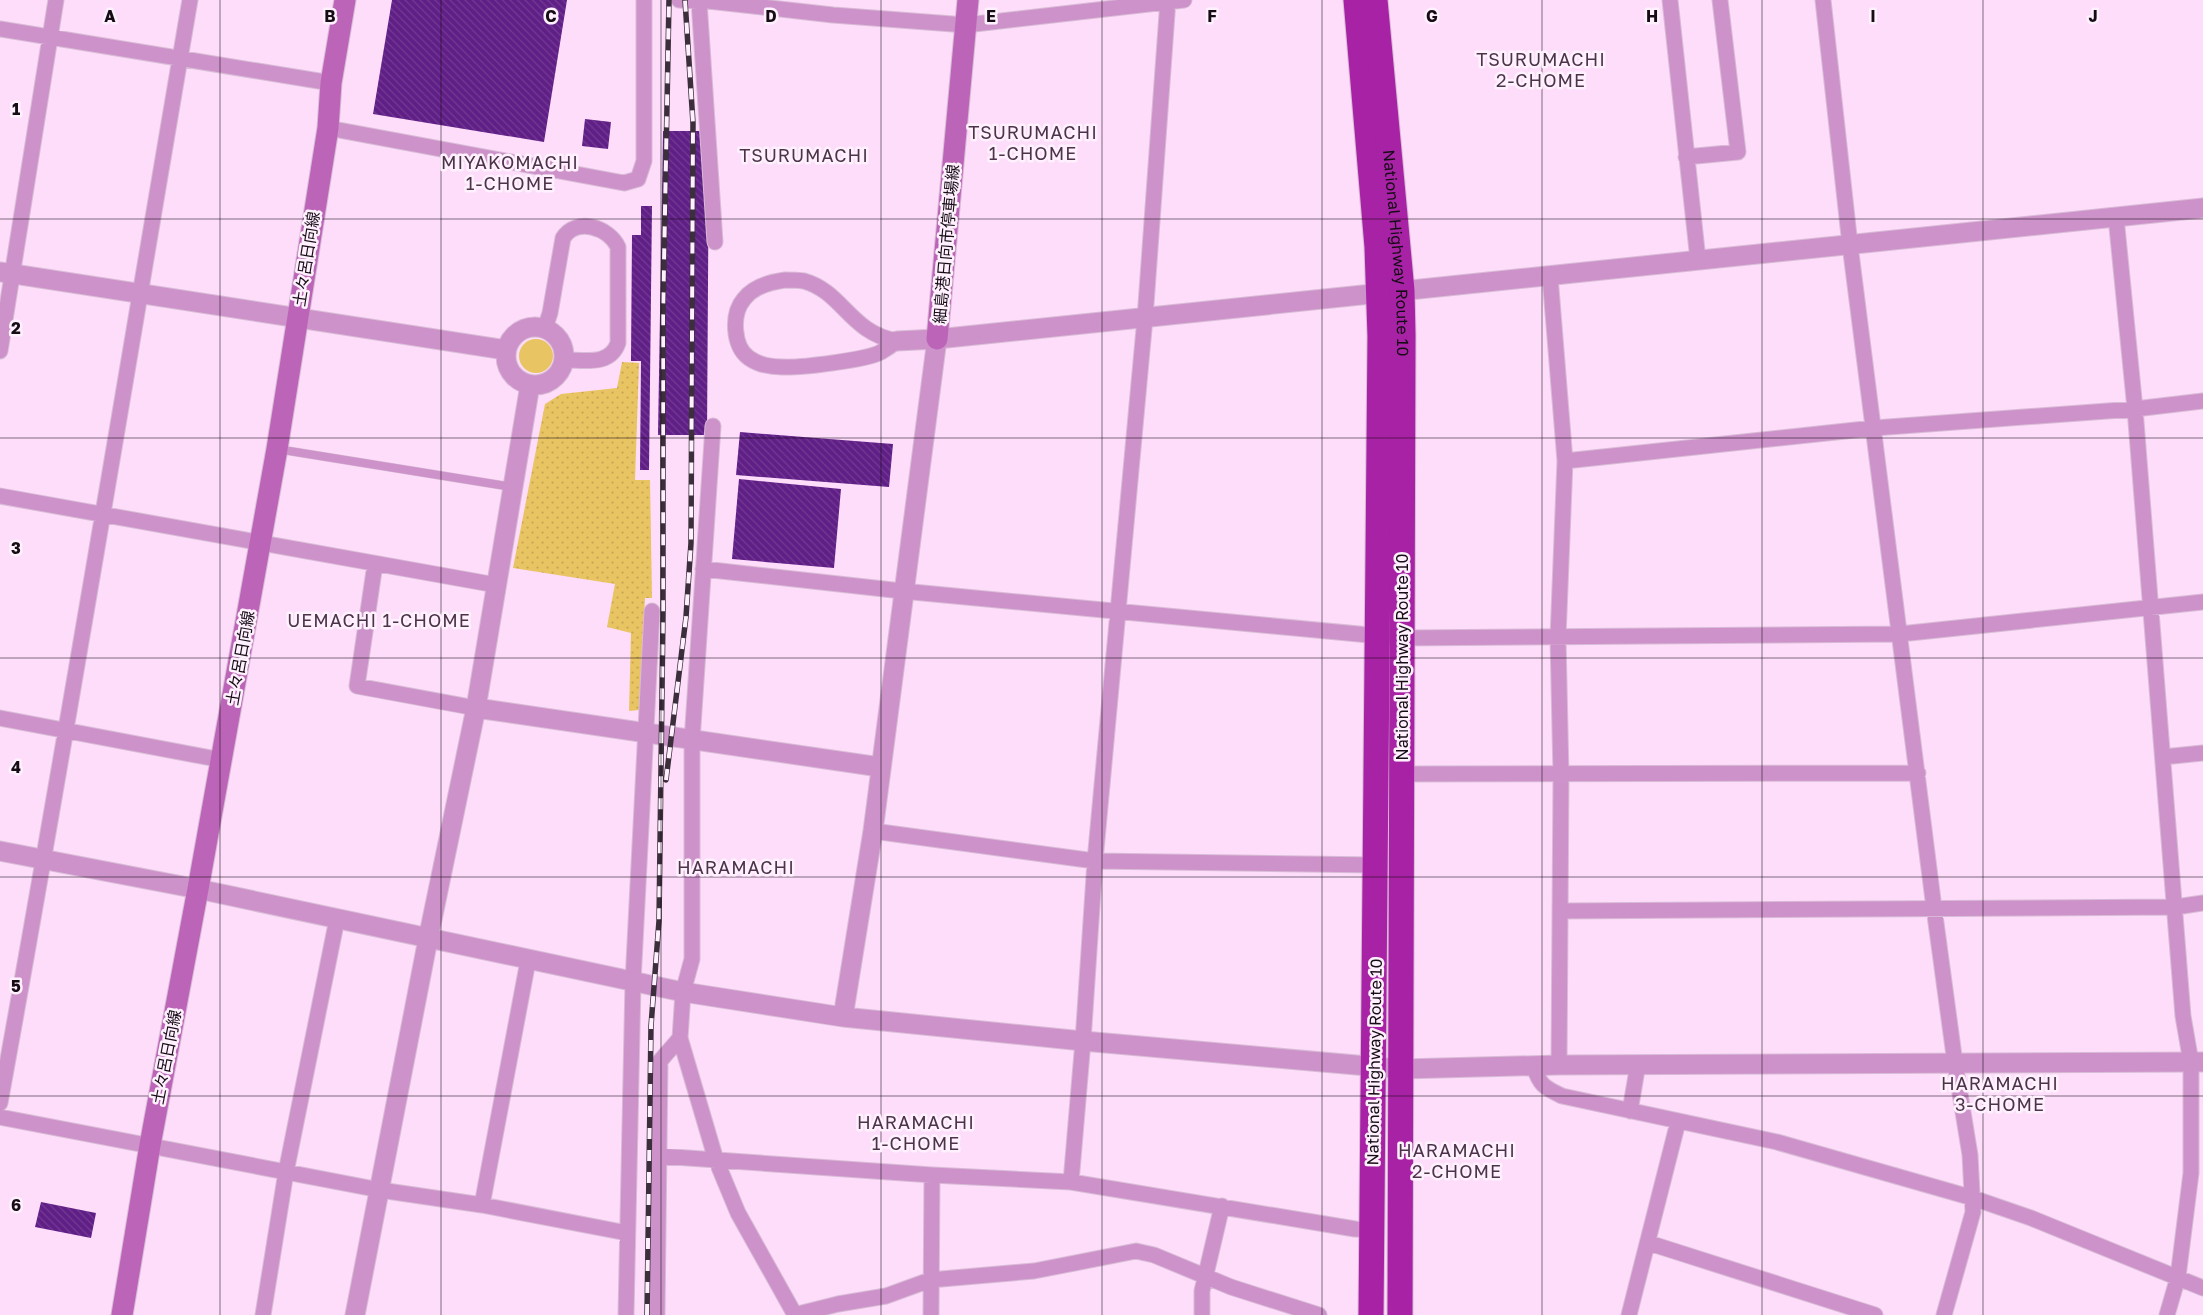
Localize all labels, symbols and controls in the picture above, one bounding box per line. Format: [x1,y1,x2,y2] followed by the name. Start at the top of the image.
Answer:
[104,6,116,26] text: A
[324,6,336,26] text: B
[545,6,557,26] text: C
[765,6,777,26] text: D
[986,6,996,26] text: E
[1207,6,1217,26] text: F
[1426,6,1438,26] text: G
[1646,6,1658,26] text: H
[1870,6,1876,26] text: I
[2088,6,2098,26] text: J
[1476,48,1606,91] district label: TSURUMACHI 2-CHOME
[12,99,20,119] text: 1
[968,121,1098,164] district label: TSURUMACHI 1-CHOME
[739,144,869,166] district label: TSURUMACHI
[1379,149,1413,356] street label: National Highway Route 10
[441,151,579,194] district label: MIYAKOMACHI 1-CHOME
[929,163,963,325] street label: 細島港日向市停車場線
[289,210,323,308] street label: 土々呂日向線
[11,318,21,338] text: 2
[11,538,21,558] text: 3
[1392,554,1412,760] street label: National Highway Route 10
[222,609,258,707] street label: 土々呂日向線
[287,609,471,631] district label: UEMACHI 1-CHOME
[11,757,21,777] text: 4
[677,856,795,878] district label: HARAMACHI
[1362,958,1386,1166] street label: National Highway Route 10
[11,976,21,996] text: 5
[147,1008,185,1106] street label: 土々呂日向線
[1941,1072,2059,1115] district label: HARAMACHI 3-CHOME
[857,1111,975,1154] district label: HARAMACHI 1-CHOME
[1398,1139,1516,1182] district label: HARAMACHI 2-CHOME
[11,1195,21,1215] text: 6

